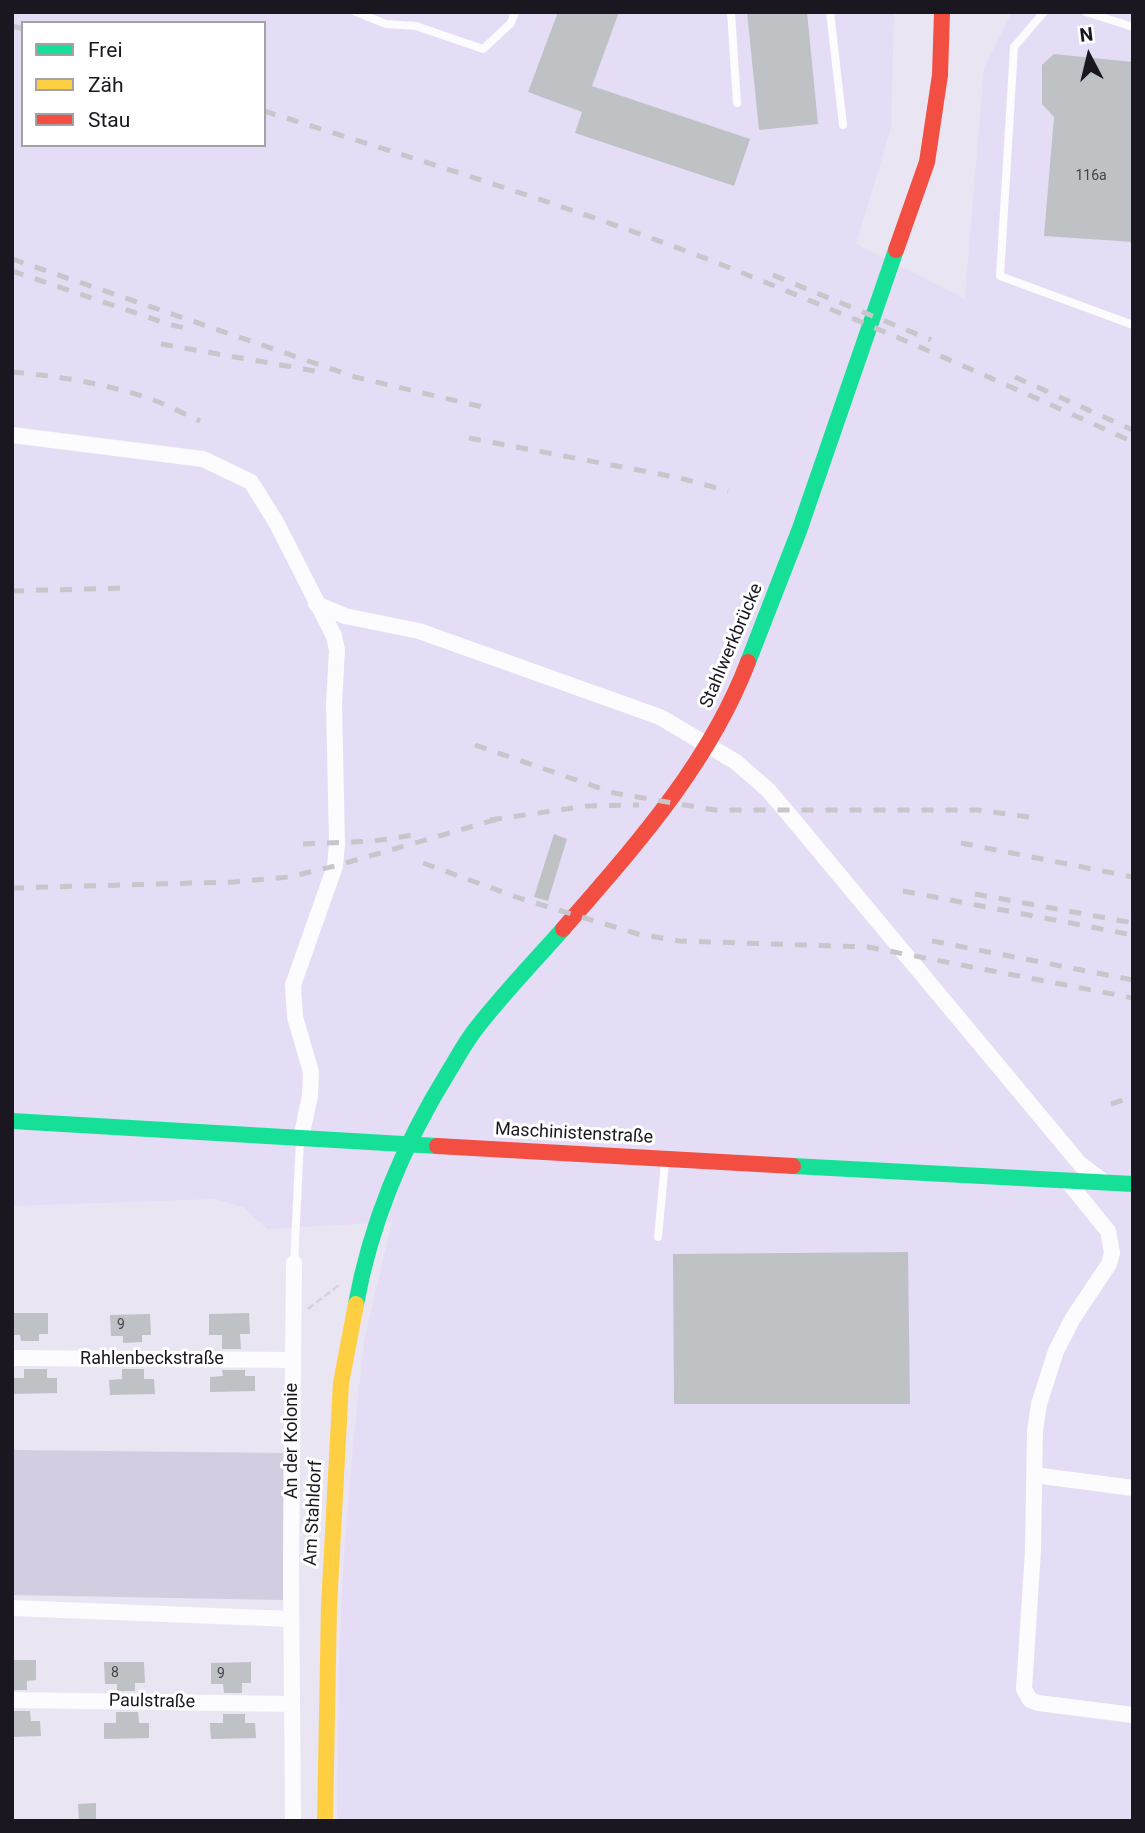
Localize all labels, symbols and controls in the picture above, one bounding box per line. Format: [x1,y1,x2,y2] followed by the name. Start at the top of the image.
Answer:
[21,21,266,147] legend
[1054,21,1124,91] north arrow
[1078,22,1094,47] text: N
[88,38,123,62] text: Frei
[88,73,124,97] text: Zäh
[88,108,130,132] text: Stau
[1075,168,1107,184] house number: 116a
[696,581,768,711] street label: Stahlwerkbrücke
[494,1119,654,1149] street label: Maschinistenstraße
[117,1317,125,1333] house number: 9
[80,1348,224,1370] street label: Rahlenbeckstraße
[281,1383,303,1499] street label: An der Kolonie
[300,1460,328,1566] street label: Am Stahldorf
[111,1665,119,1681] house number: 8
[217,1666,225,1682] house number: 9
[109,1690,195,1714] street label: Paulstraße

